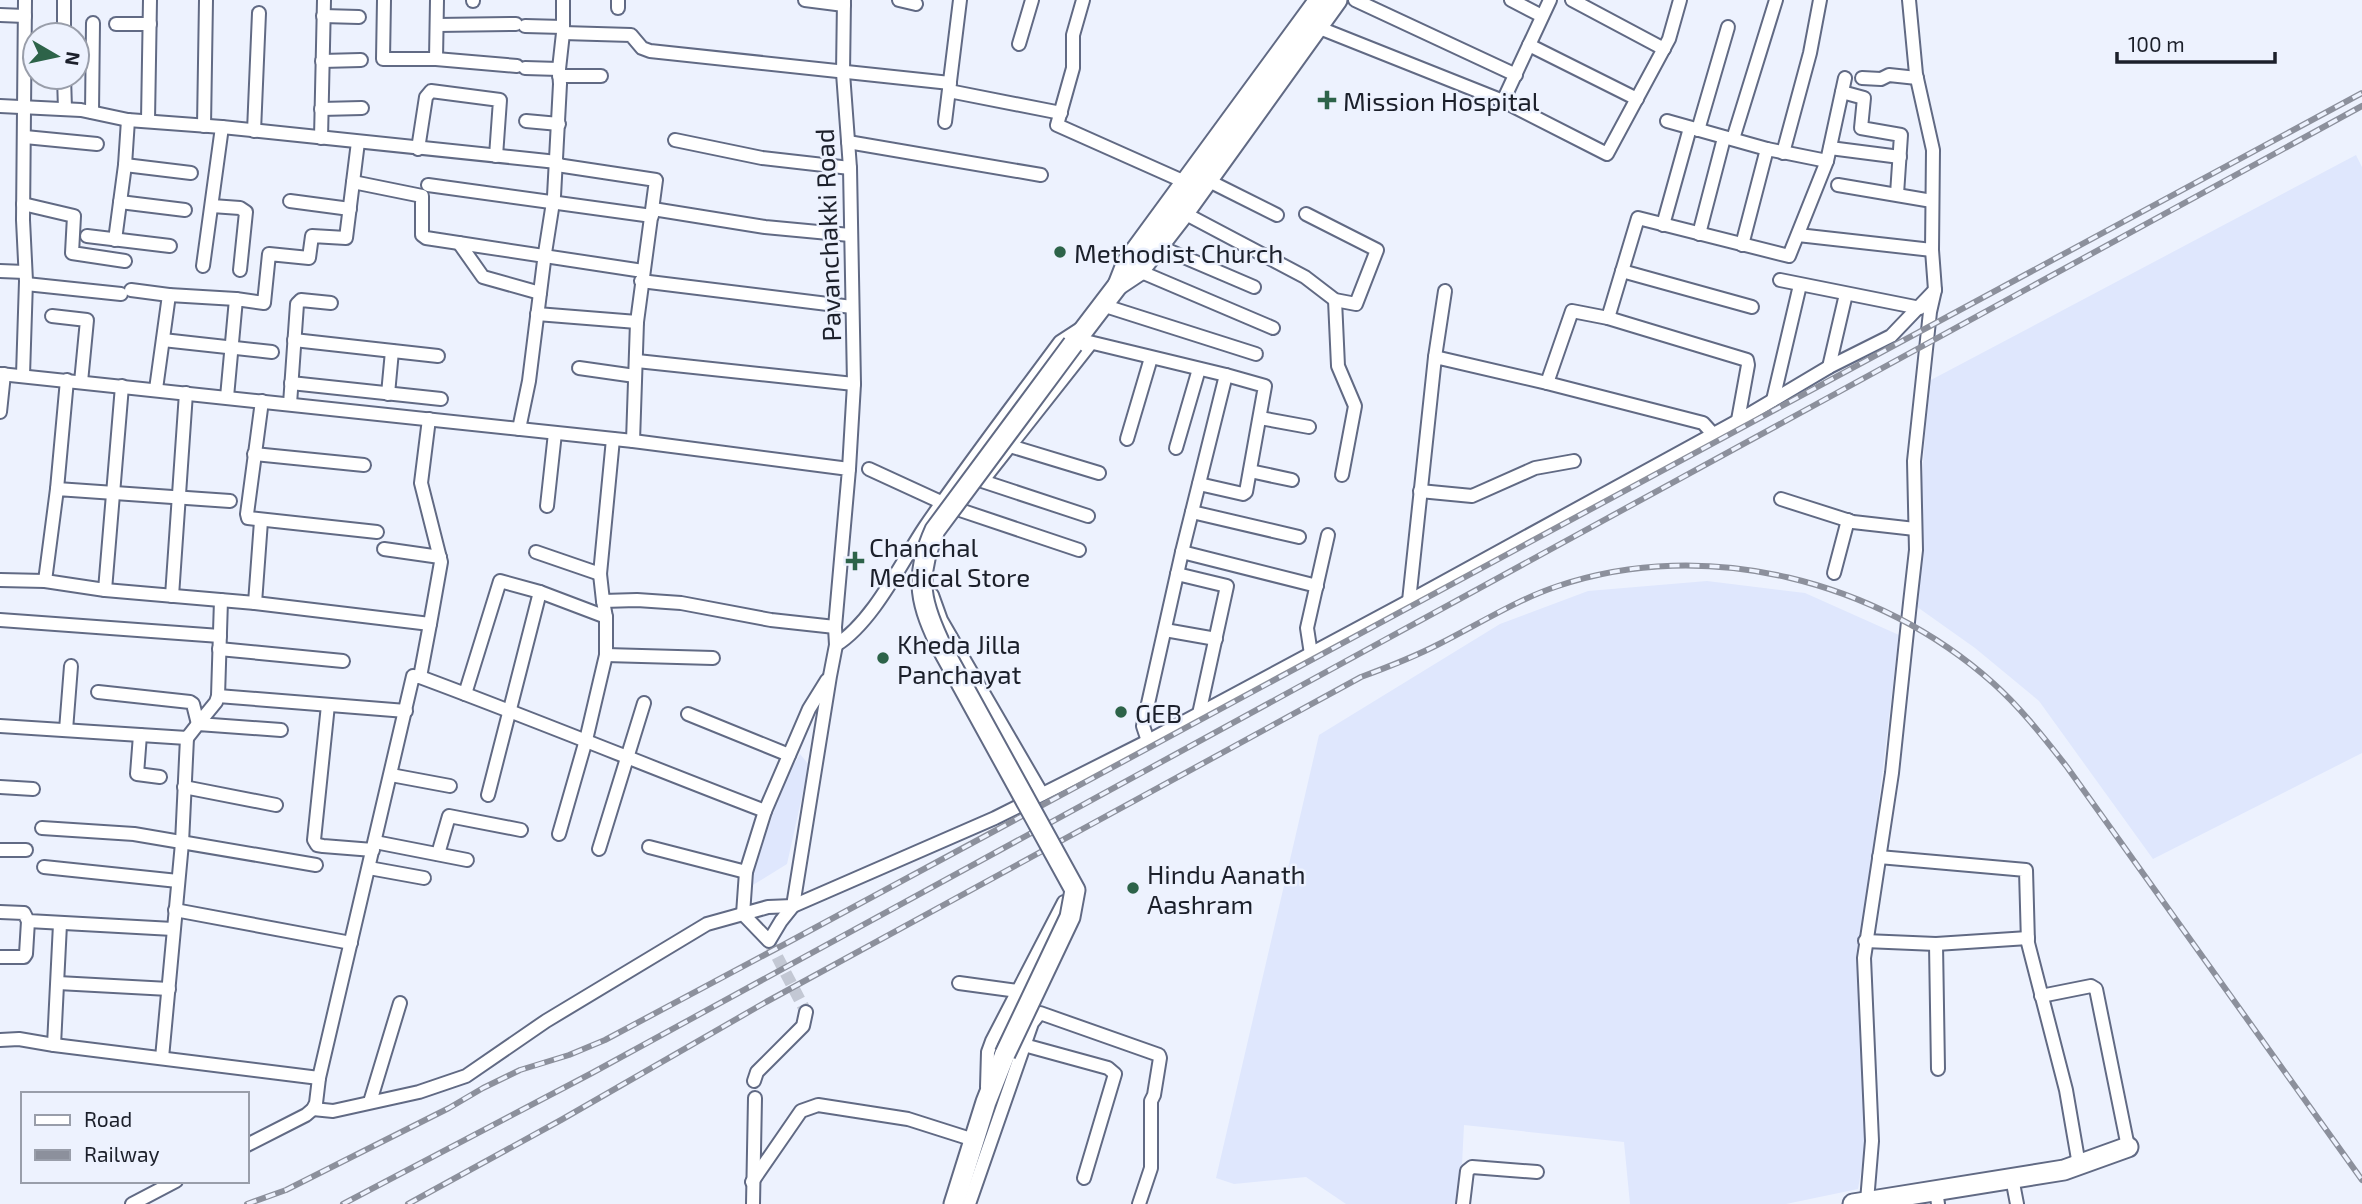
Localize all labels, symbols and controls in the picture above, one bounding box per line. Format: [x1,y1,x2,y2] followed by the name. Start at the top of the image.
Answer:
[21,21,91,91] north arrow
[2117,21,2274,65] scale bar
[2128,31,2185,56] text: 100 m
[61,50,86,67] text: N
[1343,85,1540,116] place label: Mission Hospital
[1317,90,1337,110] marker: Mission Hospital
[808,128,846,342] street label: Pavanchakki Road
[1074,237,1283,268] place label: Methodist Church
[1052,244,1068,260] marker: Methodist Church
[869,531,1030,592] place label: Chanchal Medical Store
[847,553,863,569] marker: Chanchal Medical Store
[897,628,1022,689] place label: Kheda Jilla Panchayat
[875,650,891,666] marker: Kheda Jilla Panchayat
[1135,697,1182,728] place label: GEB
[1113,704,1129,720] marker: GEB
[1147,858,1306,919] place label: Hindu Aanath Aashram
[1125,880,1141,896] marker: Hindu Aanath Aashram
[21,1092,248,1183] legend
[84,1106,132,1131] text: Road
[84,1141,160,1166] text: Railway

